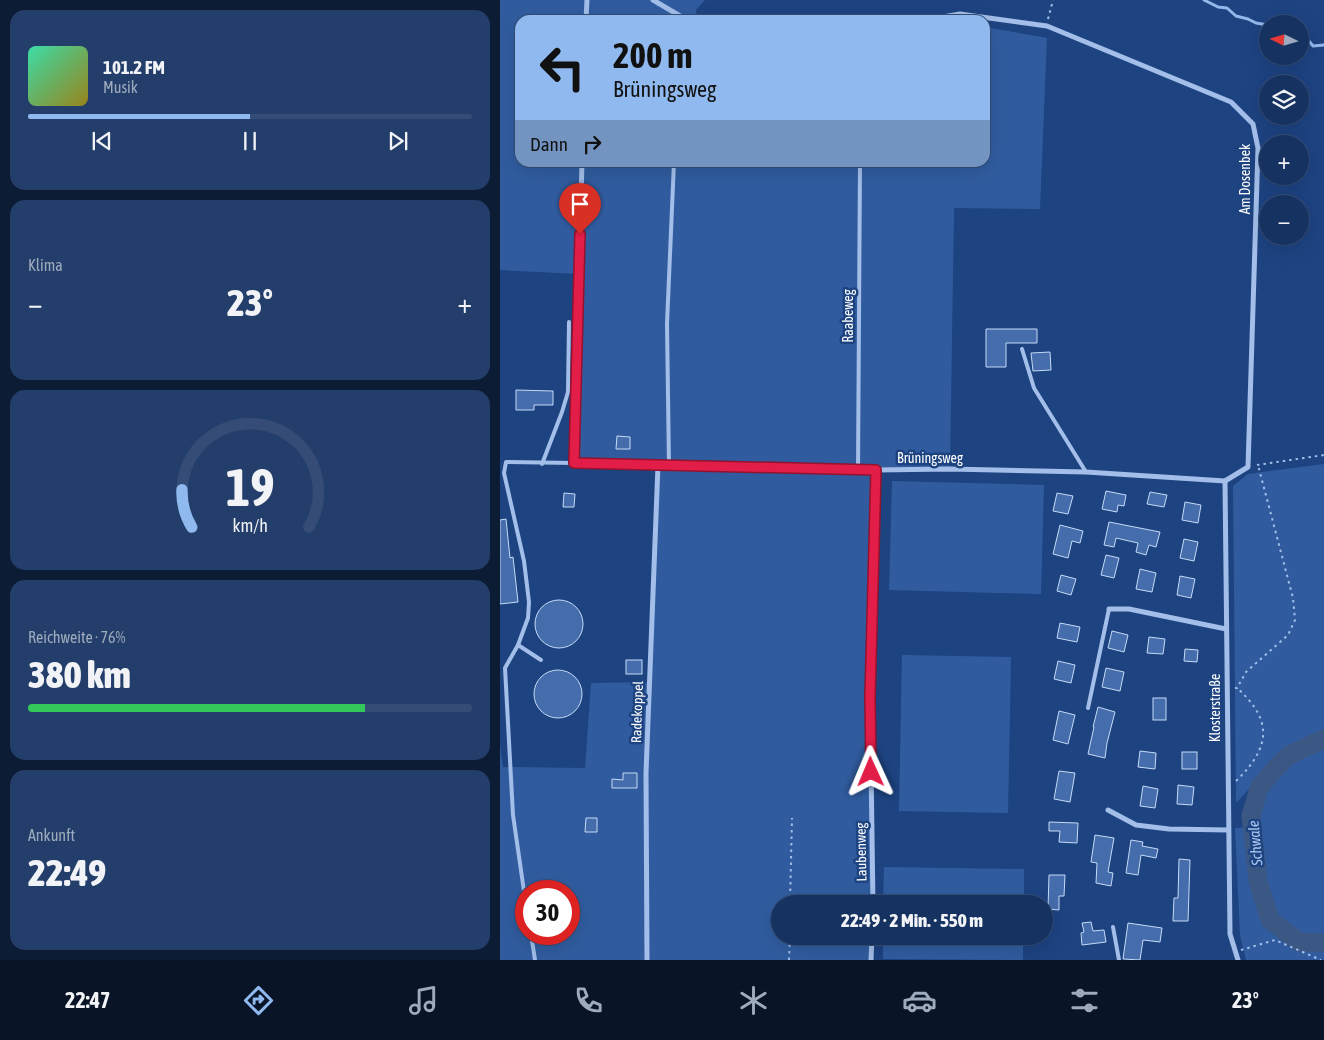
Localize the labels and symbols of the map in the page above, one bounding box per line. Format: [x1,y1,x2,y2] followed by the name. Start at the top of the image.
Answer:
[1259,15,1309,65] north arrow
[1237,144,1253,214] street label: Am Dosenbek
[559,183,601,234] pin
[840,289,856,343] street label: Raabeweg
[897,450,963,466] street label: Brüningsweg
[1207,674,1223,742] street label: Klosterstraße
[628,680,646,743] street label: Radekoppel
[844,745,896,797] position arrow
[1245,819,1266,867] water label: Schwale
[852,822,870,882] street label: Laubenweg
[515,880,580,945] speed limit sign: 30

